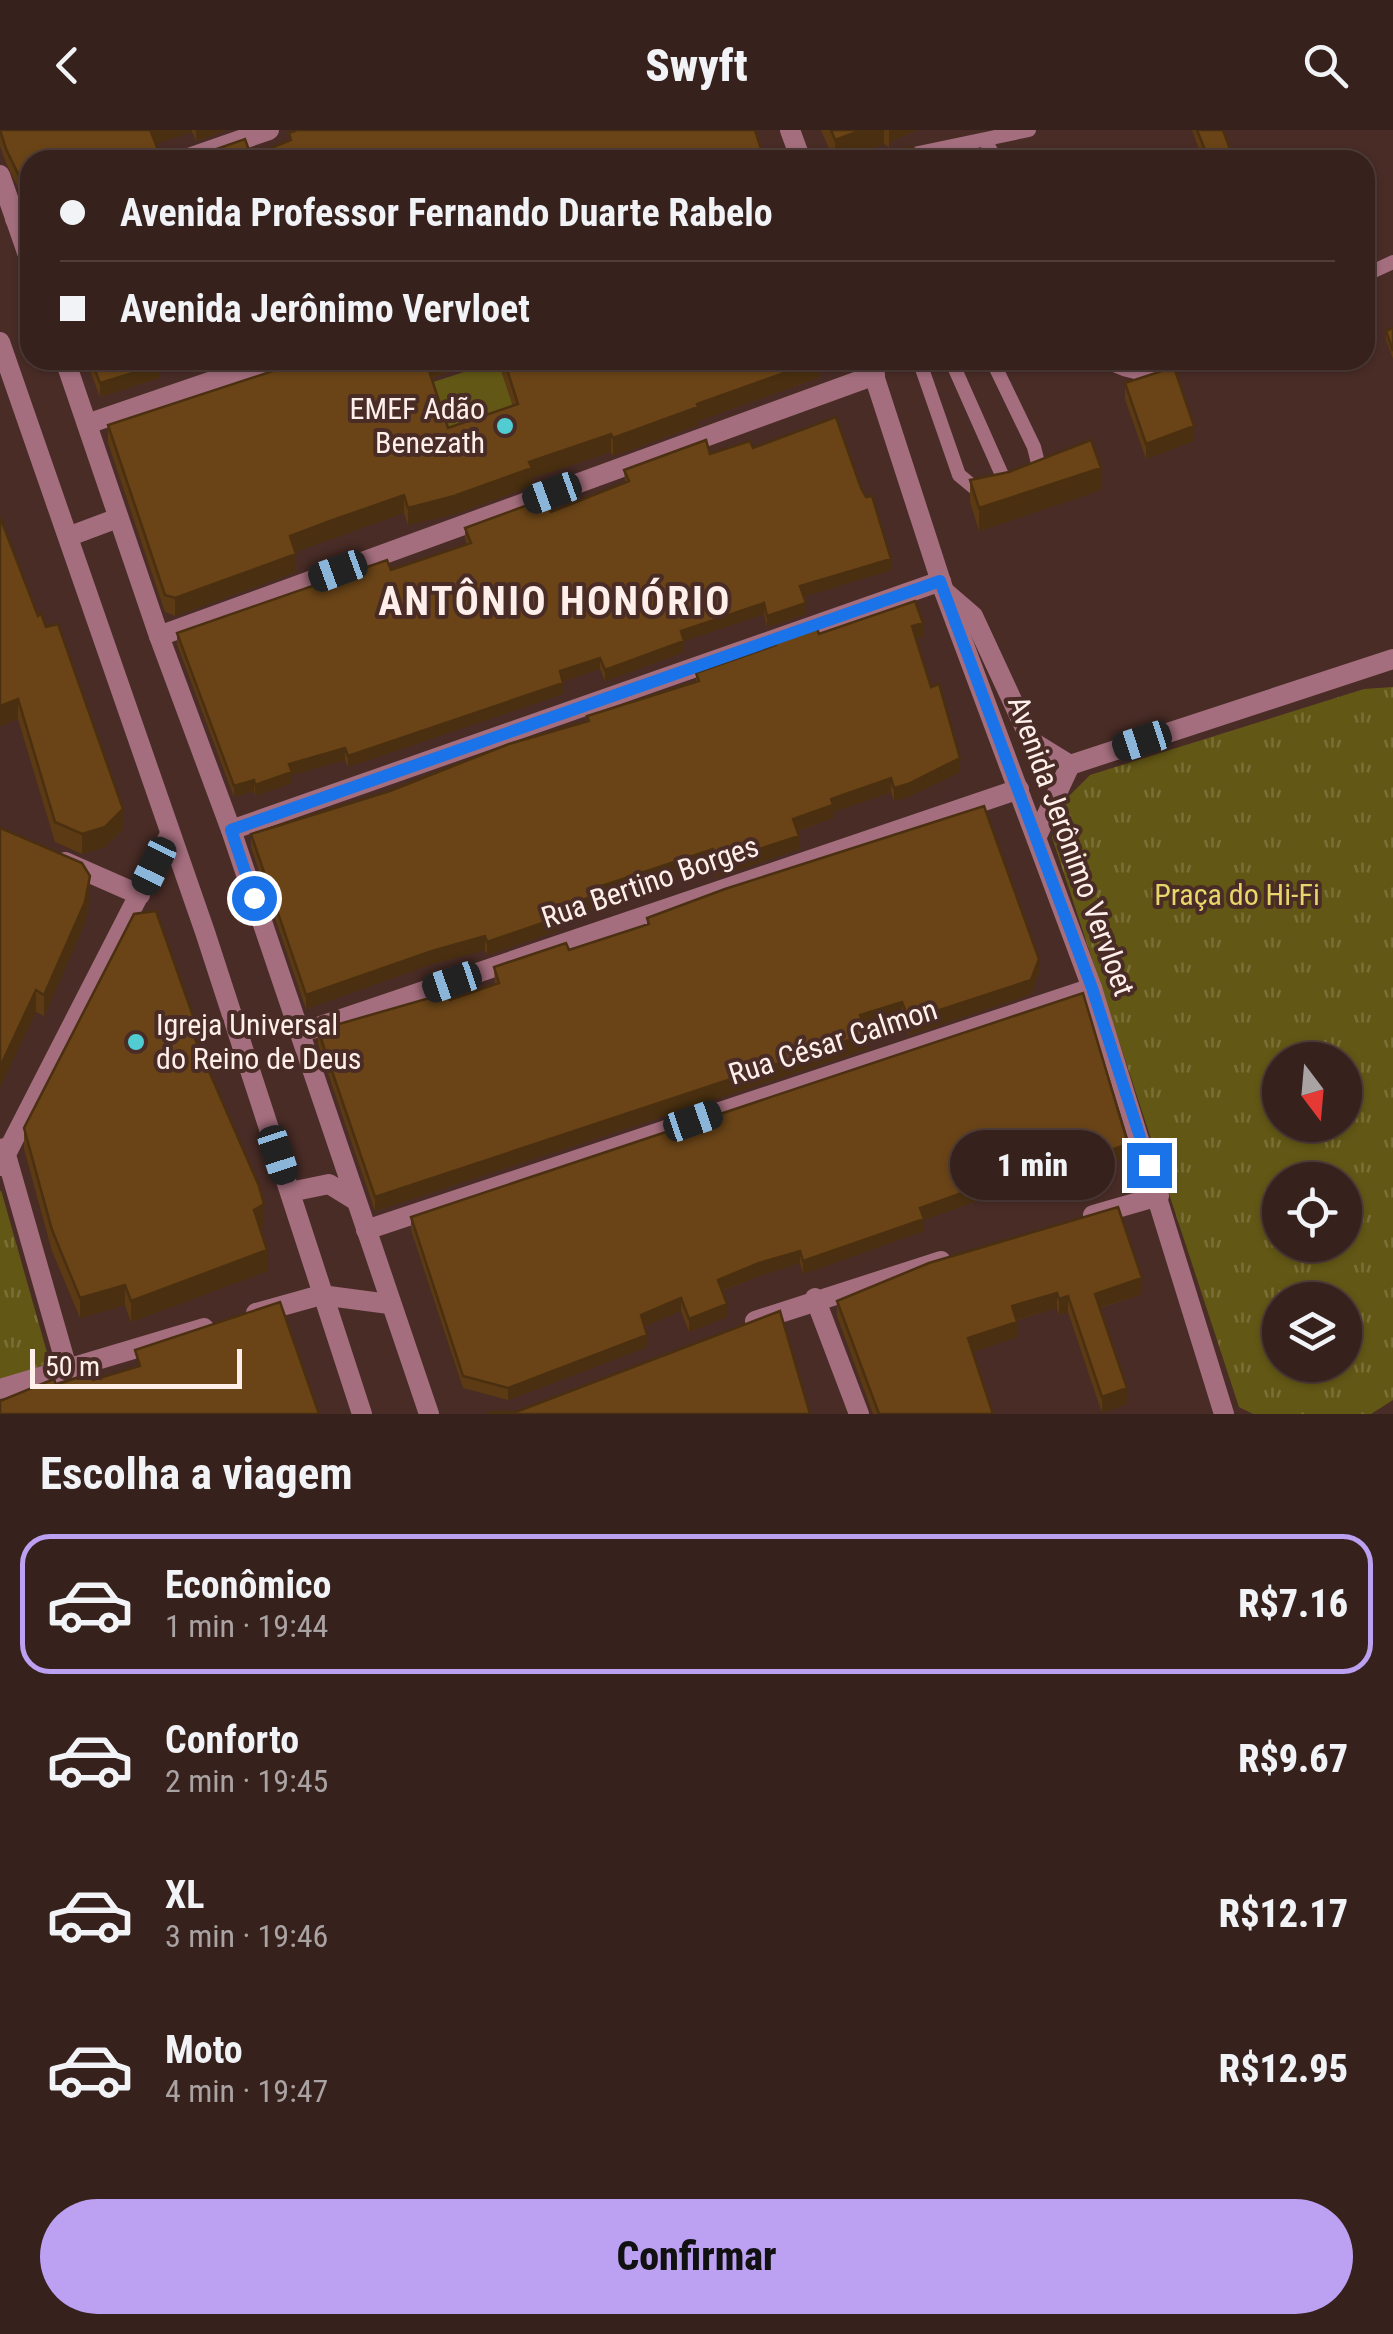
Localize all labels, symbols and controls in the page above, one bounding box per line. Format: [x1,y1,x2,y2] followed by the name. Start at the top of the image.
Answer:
[40,38,95,93] icon: back
[1298,38,1353,93] icon: search
[645,39,748,92] text: Swyft
[120,191,773,235] text: Avenida Professor Fernando Duarte Rabelo
[120,287,530,331] text: Avenida Jerônimo Vervloet
[350,391,485,460] place label: EMEF Adão Benezath
[494,415,516,437] marker: EMEF Adão Benezath
[519,469,585,517] car
[305,547,371,595] car
[378,577,732,625] district label: ANTÔNIO HONÓRIO
[1001,691,1142,1001] street label: Avenida Jerônimo Vervloet
[1109,717,1175,765] car
[537,828,763,935] street label: Rua Bertino Borges
[127,832,181,900] car
[232,876,277,921] route start
[1154,877,1320,912] park label: Praça do Hi-Fi
[419,958,485,1006] car
[724,991,942,1092] street label: Rua César Calmon
[156,1007,361,1076] place label: Igreja Universal do Reino de Deus
[125,1031,147,1053] marker: Igreja Universal do Reino de Deus
[1262,1042,1362,1142] north arrow
[1262,1042,1362,1382] map controls
[660,1097,726,1145] car
[254,1122,302,1188] car
[949,1130,1114,1200] callout: 1 min
[1127,1143,1172,1188] route end
[997,1146,1068,1184] text: 1 min
[1262,1162,1362,1262] button: locate
[1262,1282,1362,1382] button: layers
[30,1344,242,1388] scale bar
[45,1350,100,1383] text: 50 m
[40,1447,353,1500] text: Escolha a viagem
[45,1559,135,1649] icon: car
[165,1563,331,1607] text: Econômico
[1238,1582,1348,1626] text: R$7.16
[165,1607,328,1645] text: 1 min · 19:44
[45,1714,135,1804] icon: car
[165,1718,299,1762] text: Conforto
[1238,1737,1348,1781] text: R$9.67
[165,1762,328,1800] text: 2 min · 19:45
[45,1869,135,1959] icon: car
[165,1873,204,1917] text: XL
[1219,1892,1348,1936] text: R$12.17
[165,1917,328,1955] text: 3 min · 19:46
[45,2024,135,2114] icon: car
[165,2028,243,2072] text: Moto
[1219,2047,1348,2091] text: R$12.95
[165,2072,328,2110] text: 4 min · 19:47
[40,2199,1353,2314] button: Confirmar

